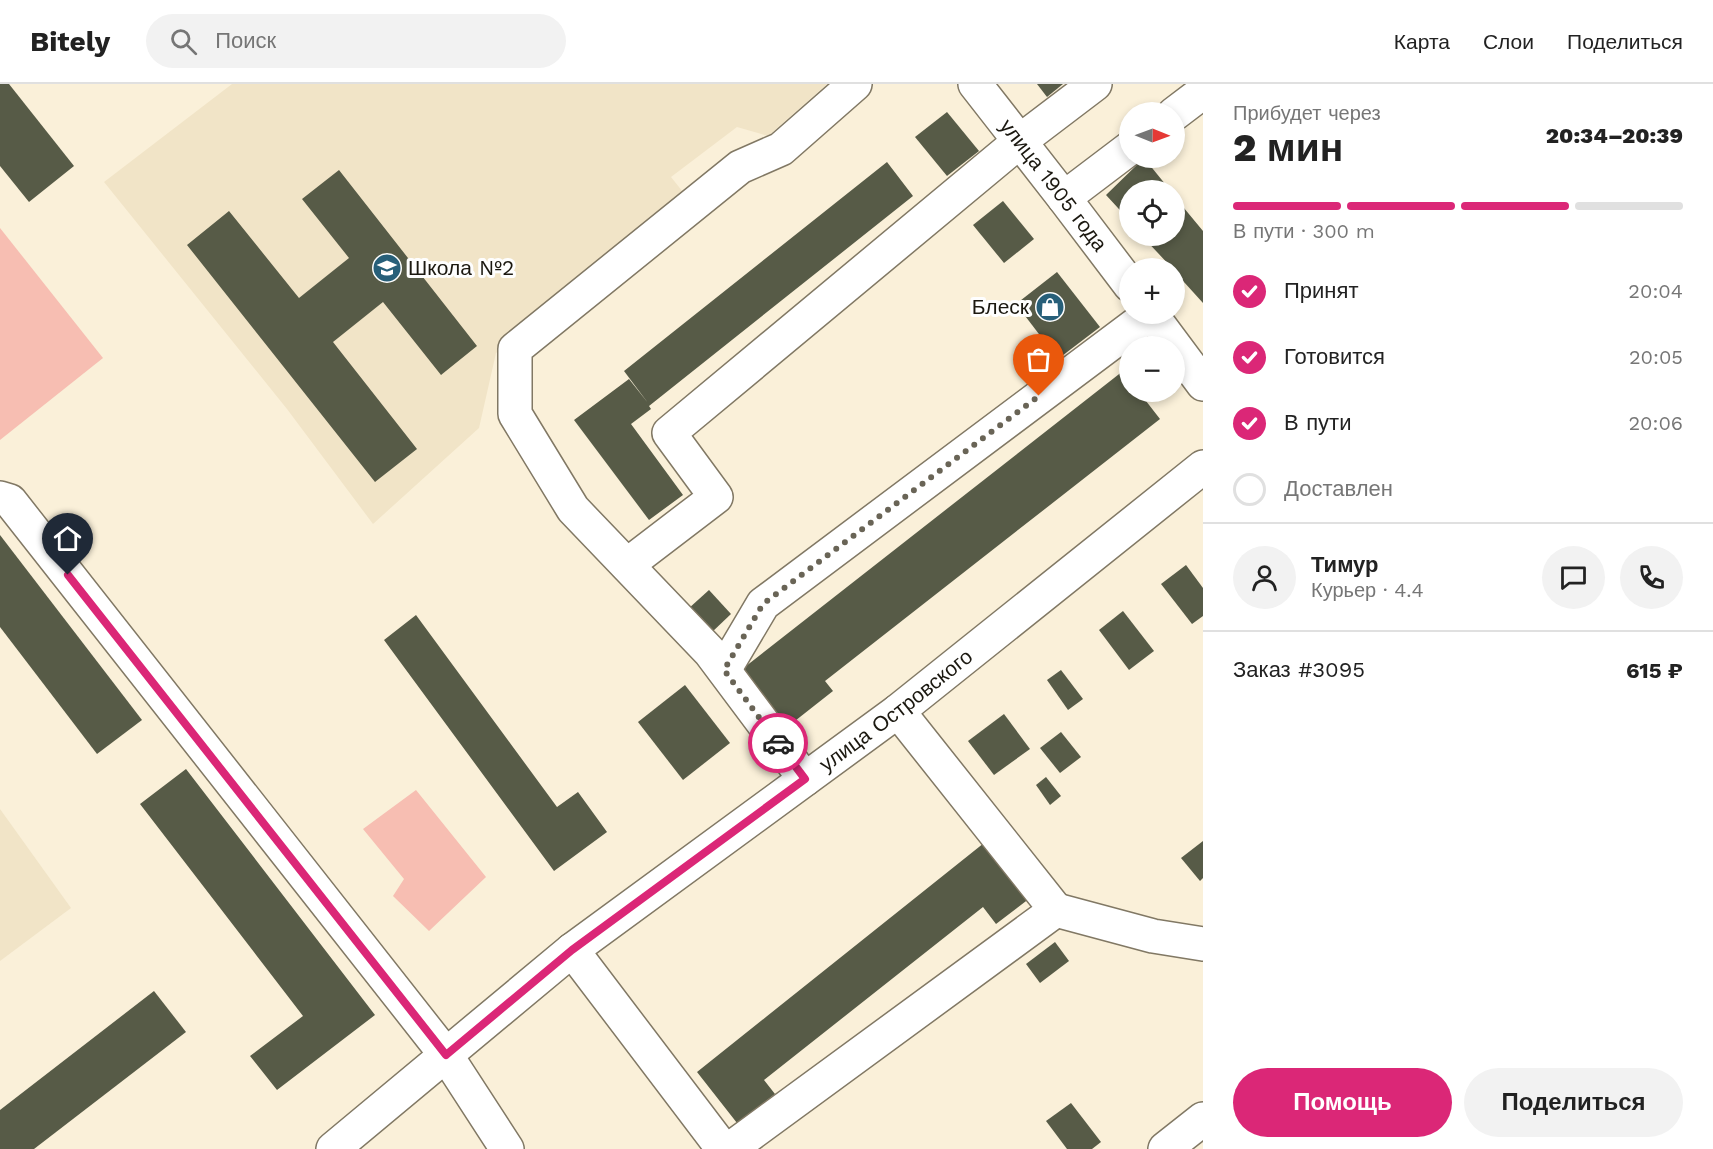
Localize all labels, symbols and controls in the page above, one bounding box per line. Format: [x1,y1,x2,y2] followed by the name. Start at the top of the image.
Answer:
[146,14,566,68] search box
[30,25,110,58] text: Bitely
[167,25,200,58] icon: search
[215,28,276,53] text: Поиск
[1394,29,1450,54] text: Карта
[1483,29,1534,54] text: Слои
[1567,29,1683,54] text: Поделиться
[1233,101,1381,125] text: Прибудет через
[1119,102,1185,168] north arrow
[1119,102,1185,402] map controls
[995,114,1113,256] street label: улица 1905 года
[1546,123,1683,148] text: 20:34–20:39
[1233,125,1343,170] text: 2 мин
[1119,180,1185,246] button: locate
[1233,219,1375,243] text: В пути · 300 m
[371,252,403,284] school or university icon: Школа №2
[408,255,514,280] place label: Школа №2
[1119,258,1185,324] button: +
[1233,275,1266,308] icon: check
[1284,278,1358,303] text: Принят
[1628,279,1683,303] text: 20:04
[1034,291,1066,323] shop icon: Блеск
[972,294,1030,319] place label: Блеск
[1013,334,1064,396] pin
[1119,336,1185,402] button: −
[1233,341,1266,374] icon: check
[1022,343,1055,376] icon: bag
[1284,344,1385,369] text: Готовится
[1629,345,1683,369] text: 20:05
[1233,407,1266,440] icon: check
[1284,410,1351,435] text: В пути
[1628,411,1683,435] text: 20:06
[1284,476,1393,501] text: Доставлен
[42,513,93,575] pin
[51,522,84,555] icon: home
[1233,546,1296,609] button: person
[1542,546,1605,609] button: chat
[1620,546,1683,609] button: phone
[1311,552,1379,577] text: Тимур
[1311,578,1424,602] text: Курьер · 4.4
[814,643,977,776] street label: улица Островского
[1233,657,1365,682] text: Заказ #3095
[1626,658,1683,683] text: 615 ₽
[748,713,808,773] courier
[762,727,795,760] icon: car
[1233,1068,1452,1137] button: Помощь
[1464,1068,1683,1137] button: Поделиться

